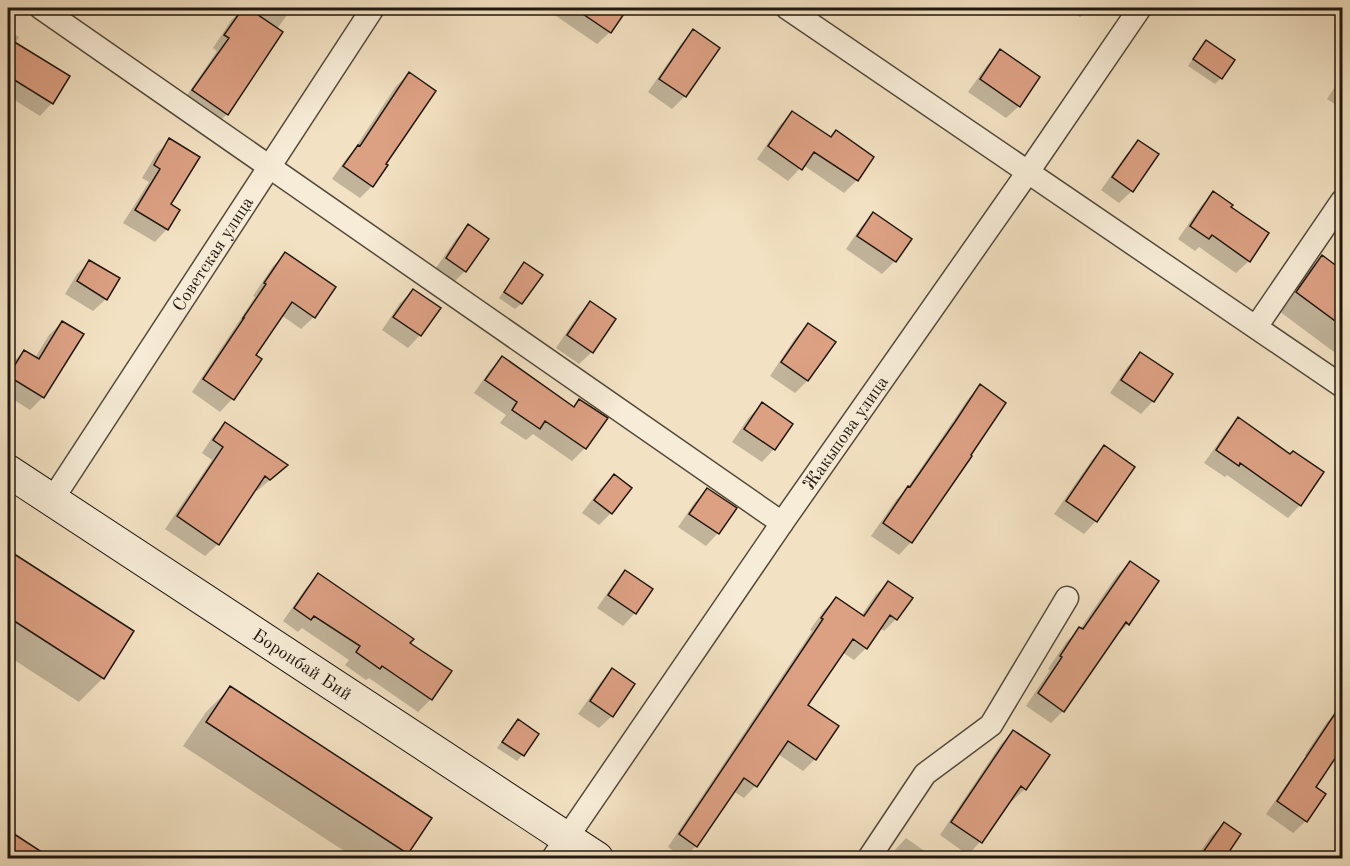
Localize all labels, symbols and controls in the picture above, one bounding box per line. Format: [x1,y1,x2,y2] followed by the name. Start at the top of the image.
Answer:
[170,194,257,315] street label: Советская улица
[800,373,892,494] street label: Жакыпова улица
[249,626,354,704] street label: Боронбай Бий

